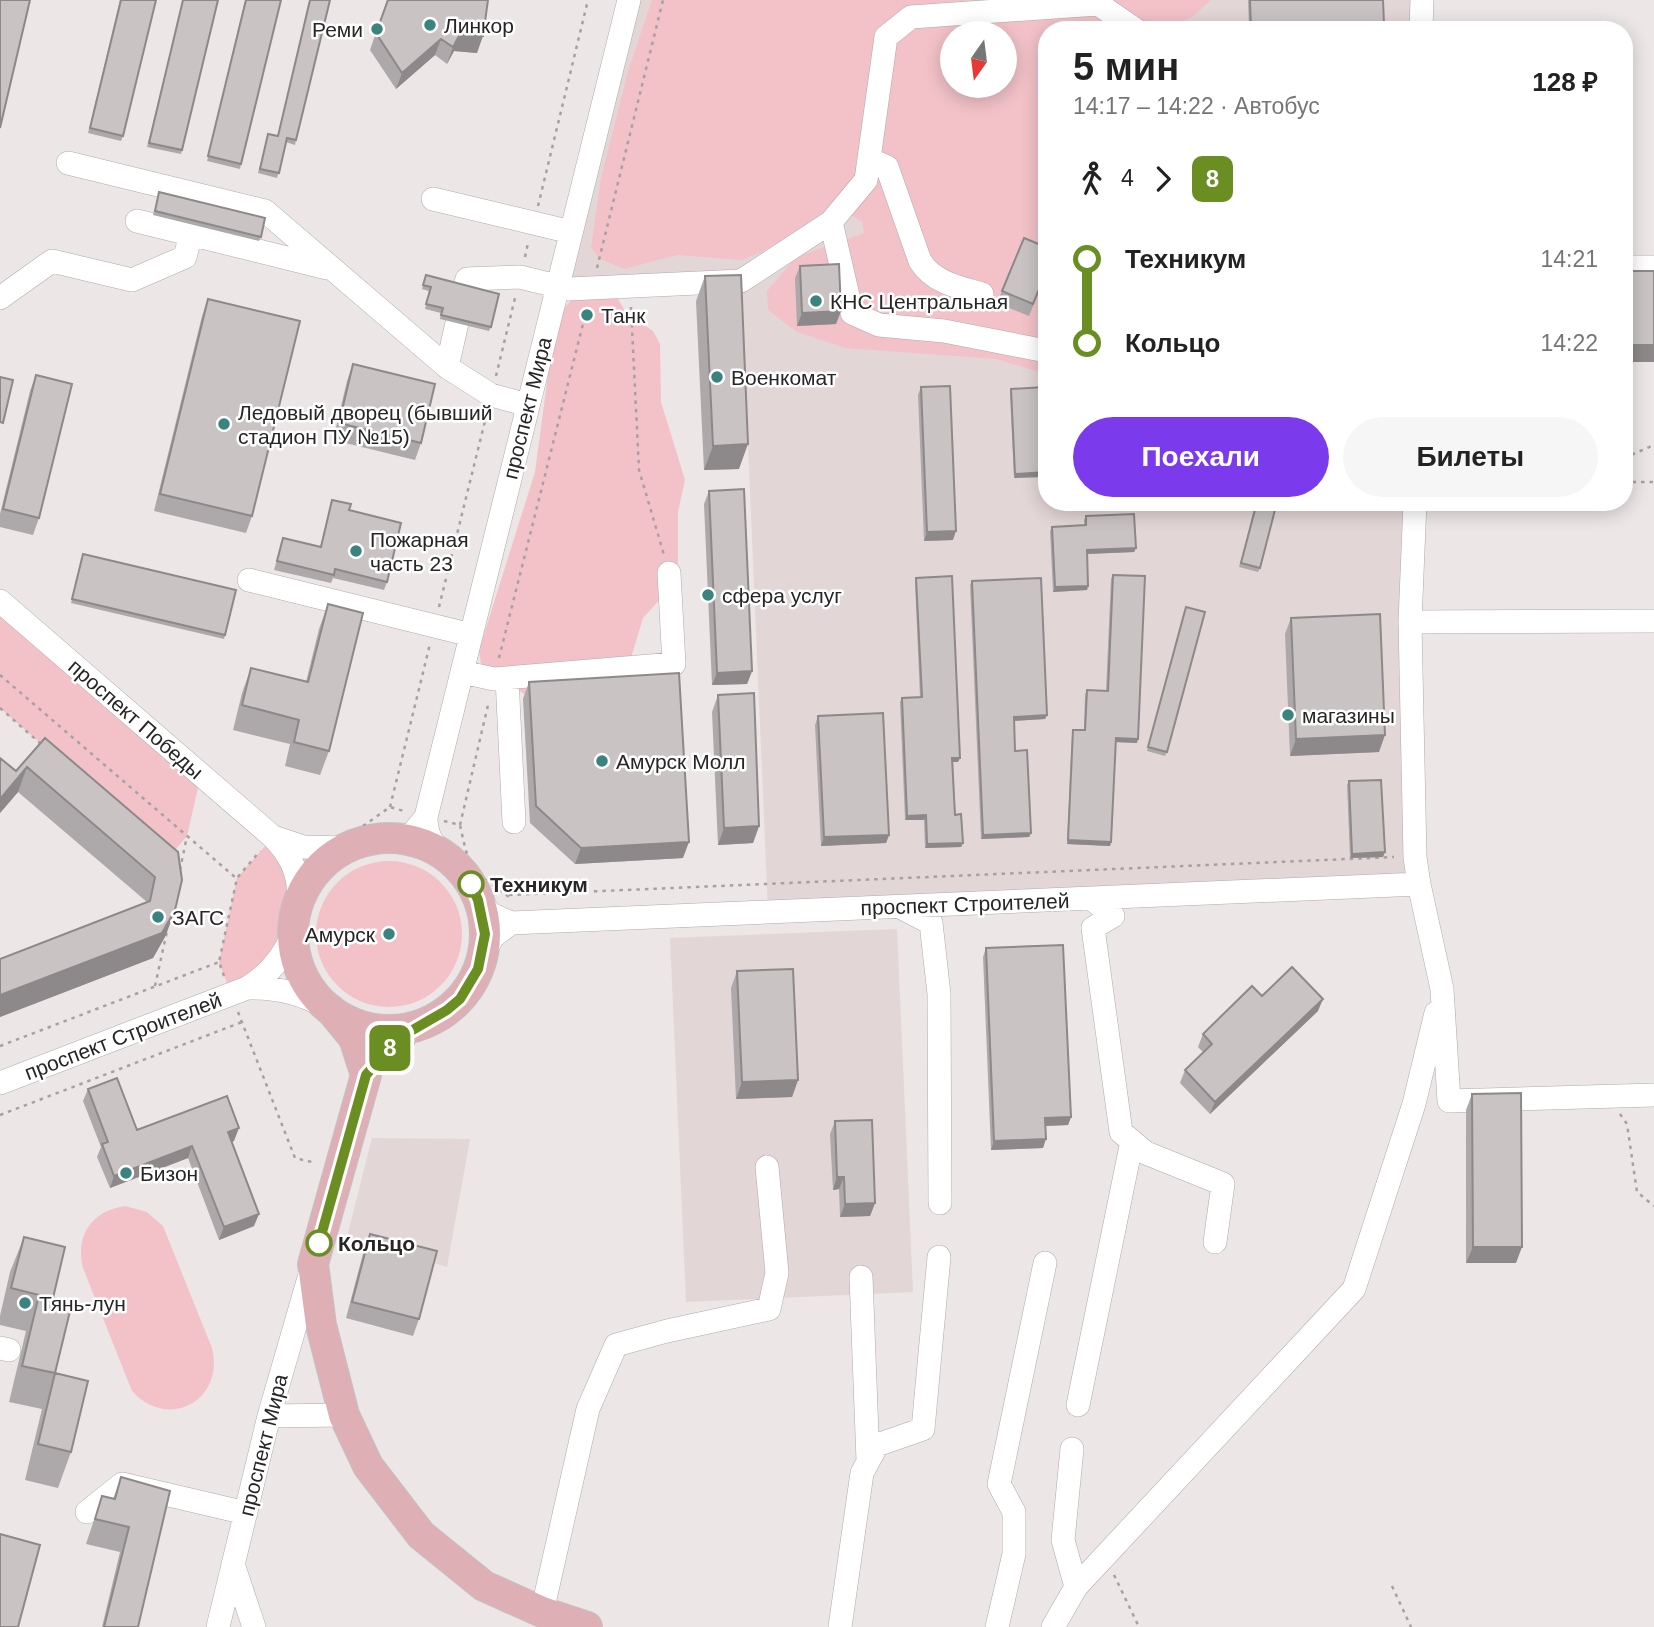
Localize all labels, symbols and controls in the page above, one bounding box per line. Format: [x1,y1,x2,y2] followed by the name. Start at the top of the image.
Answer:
[444,14,514,37] place label: Линкор
[422,17,438,33] marker: Линкор
[312,18,363,41] place label: Реми
[369,21,385,37] marker: Реми
[940,21,1017,98] north arrow
[940,21,1017,98] map controls
[1073,46,1179,88] text: 5 мин
[1532,67,1598,97] text: 128 ₽
[1073,93,1320,119] text: 14:17 – 14:22 · Автобус
[1073,160,1111,198] icon: walk
[1144,160,1182,198] icon: forward
[1121,165,1134,191] text: 4
[1206,165,1219,192] text: 8
[1125,244,1246,274] text: Техникум
[1540,246,1598,272] text: 14:21
[830,290,1008,313] place label: КНС Центральная
[808,293,824,309] marker: КНС Центральная
[601,304,646,327] place label: Танк
[579,307,595,323] marker: Танк
[1125,328,1220,358] text: Кольцо
[1540,330,1598,356] text: 14:22
[498,334,556,481] street label: проспект Мира
[731,366,837,389] place label: Военкомат
[709,369,725,385] marker: Военкомат
[238,401,492,448] place label: Ледовый дворец (бывший cтадион ПУ №15)
[216,416,232,432] marker: Ледовый дворец (бывший cтадион ПУ №15)
[1073,417,1329,497] button: Поехали
[1343,417,1598,497] button: Билеты
[370,528,469,575] place label: Пожарная часть 23
[348,543,364,559] marker: Пожарная часть 23
[722,584,842,607] place label: сфера услуг
[700,587,716,603] marker: сфера услуг
[64,654,208,784] street label: проспект Победы
[1302,704,1395,727] place label: магазины
[1280,707,1296,723] marker: магазины
[616,750,746,773] place label: Амурск Молл
[594,753,610,769] marker: Амурск Молл
[458,871,484,897] marker: Техникум
[490,873,588,896] place label: Техникум
[860,889,1070,919] street label: проспект Строителей
[172,906,224,929] place label: ЗАГС
[150,909,166,925] marker: ЗАГС
[305,923,376,946] place label: Амурск
[381,926,397,942] marker: Амурск
[21,988,225,1084] street label: проспект Строителей
[367,1025,413,1071] line badge: 8
[383,1034,397,1061] text: 8
[140,1162,198,1185] place label: Бизон
[118,1165,134,1181] marker: Бизон
[306,1230,332,1256] marker: Кольцо
[338,1232,415,1255] place label: Кольцо
[39,1292,126,1315] place label: Тянь-лун
[17,1295,33,1311] marker: Тянь-лун
[234,1371,292,1518] street label: проспект Мира

